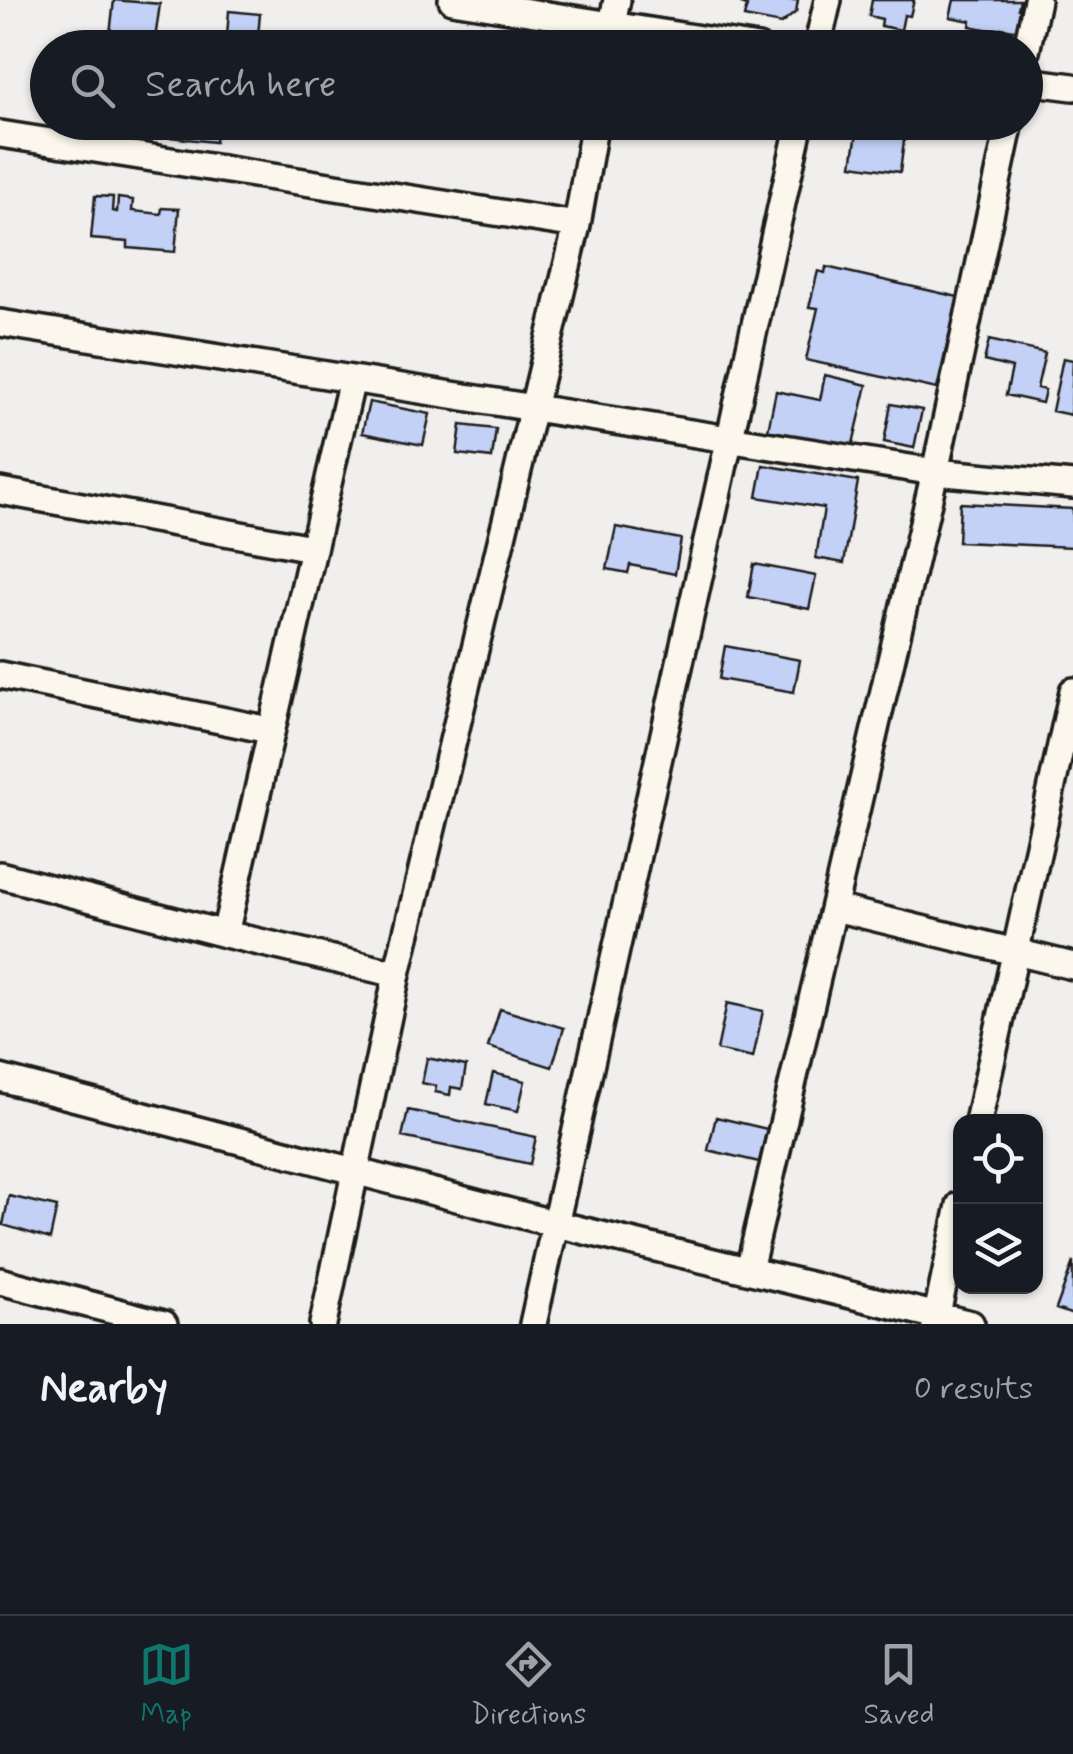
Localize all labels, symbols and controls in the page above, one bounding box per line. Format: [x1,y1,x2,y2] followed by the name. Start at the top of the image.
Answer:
[30,30,1043,140] search box
[65,58,120,113] icon: search
[145,61,336,110] text: Search here
[953,1114,1043,1294] map controls
[953,1114,1043,1204] button: locate
[953,1204,1043,1294] button: layers
[40,1362,168,1417] text: Nearby
[914,1368,1033,1410] text: 0 results
[139,1637,194,1734] tab: Map
[471,1637,586,1734] tab: Directions
[864,1637,934,1734] tab: Saved

